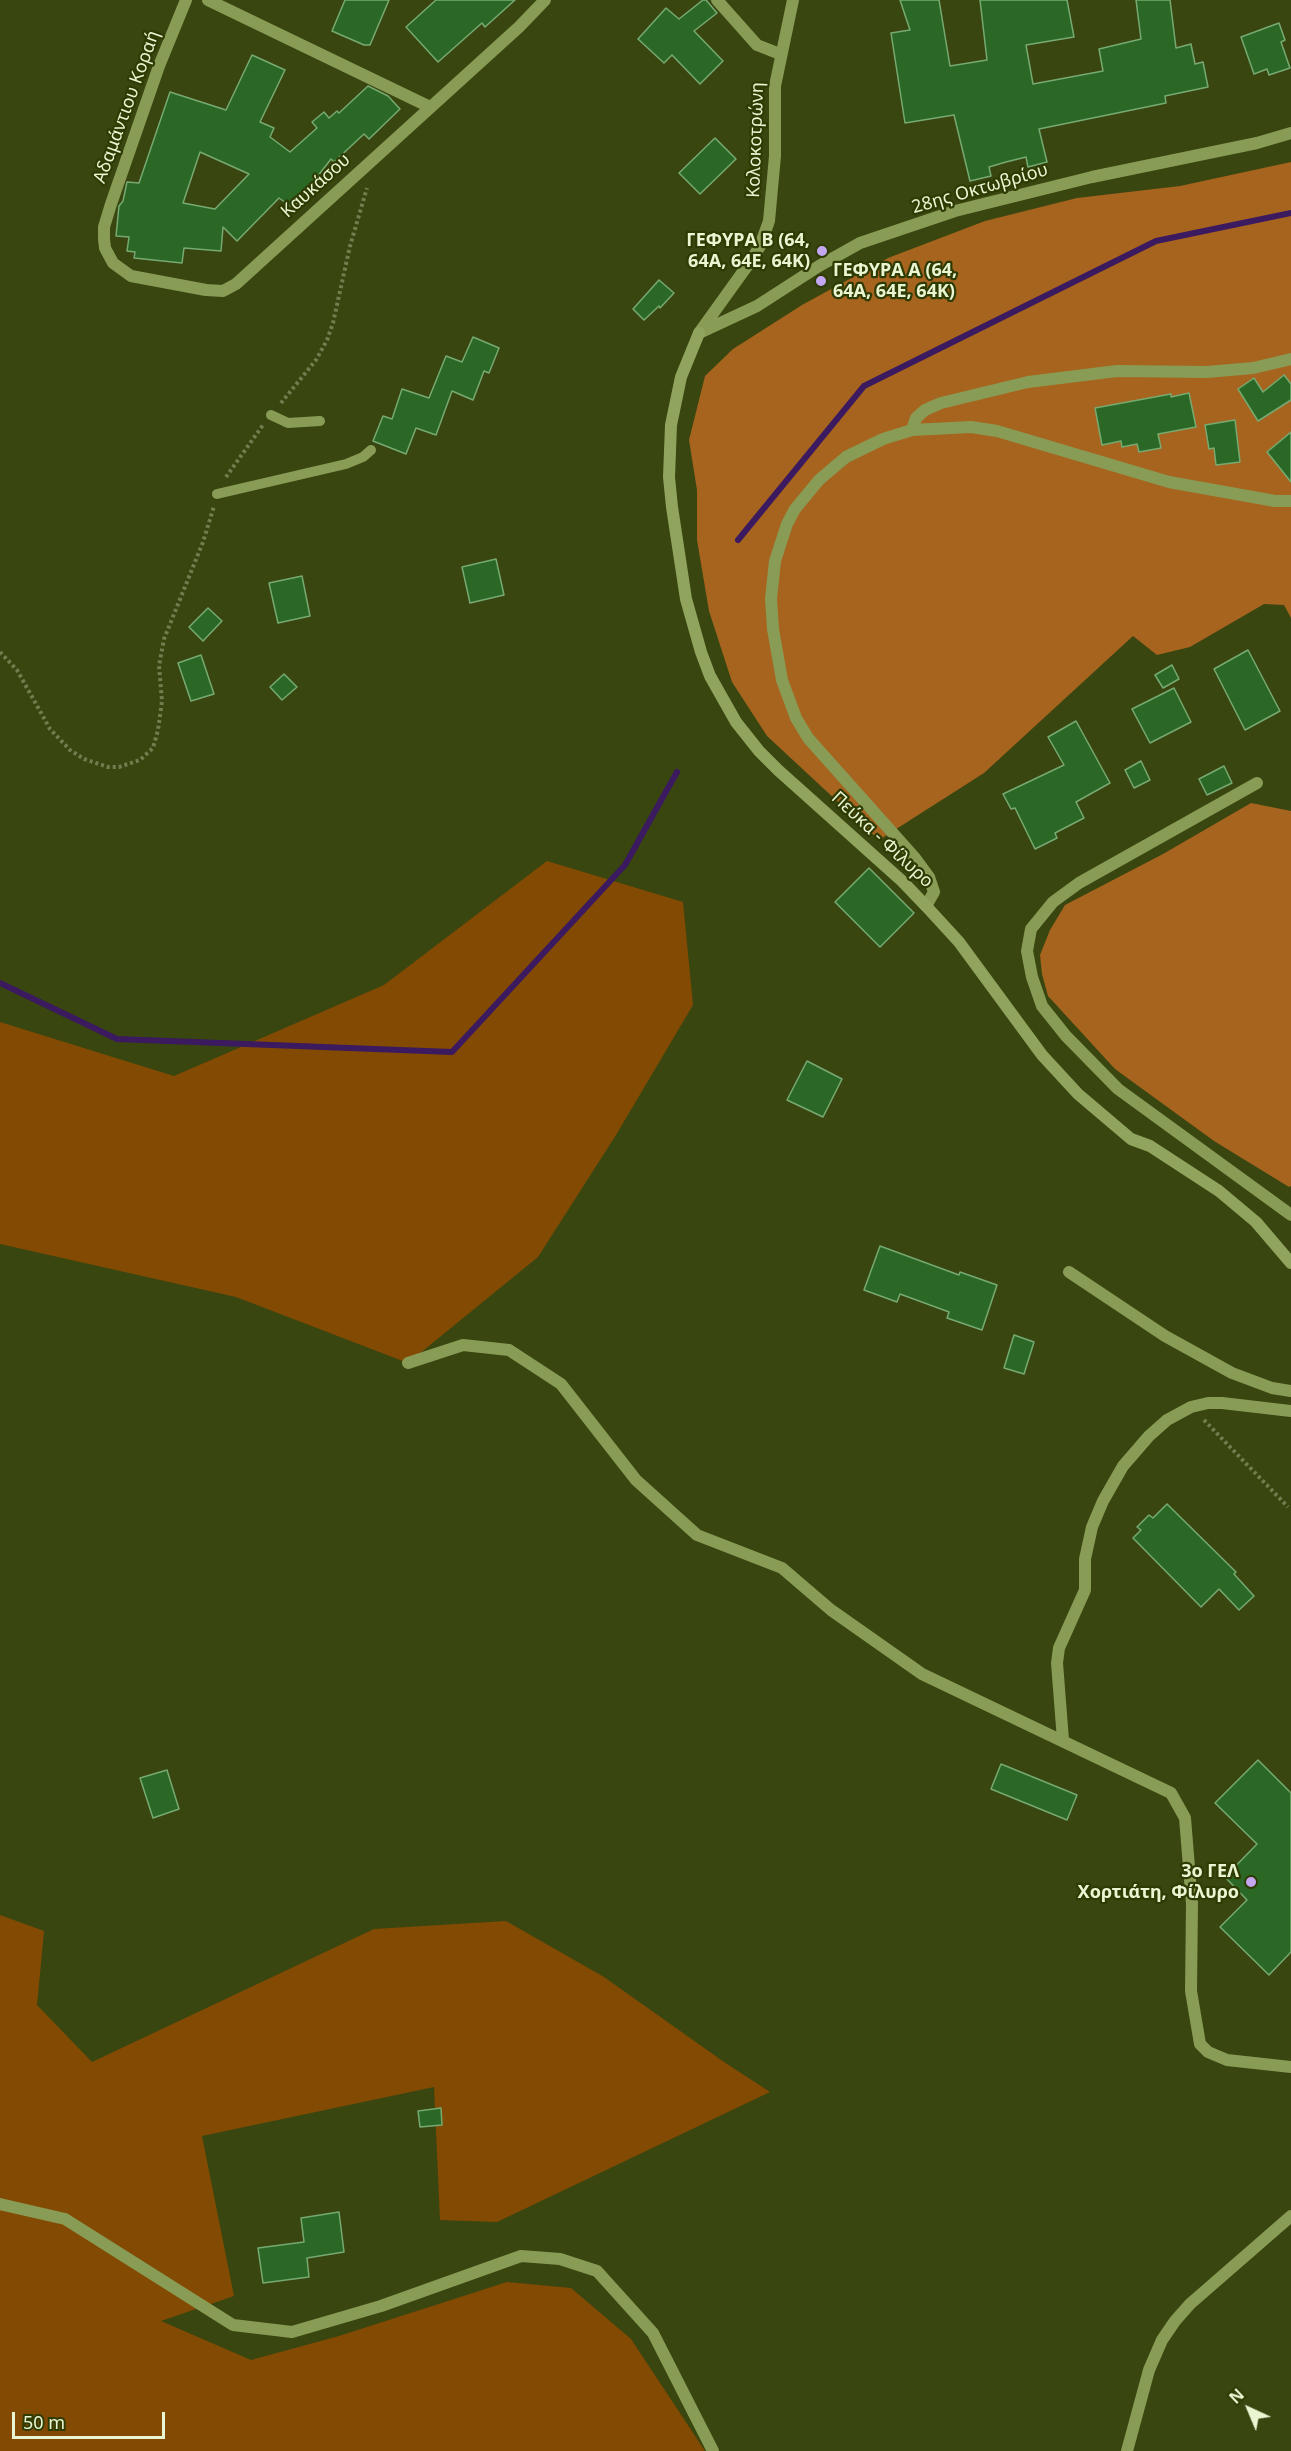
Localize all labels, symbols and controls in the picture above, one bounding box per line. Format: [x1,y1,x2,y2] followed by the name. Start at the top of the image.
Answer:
[89,28,165,186] street label: Αδαμάντιου Κοραή
[743,82,769,198] street label: Κολοκοτρώνη
[277,149,355,223] street label: Καυκάσου
[909,159,1051,219] street label: 28ης Οκτωβρίου
[686,230,810,272] place label: ΓΕΦΥΡΑ B (64, 64Α, 64Ε, 64Κ)
[815,244,829,258] marker: ΓΕΦΥΡΑ B (64, 64Α, 64Ε, 64Κ)
[833,260,957,302] place label: ΓΕΦΥΡΑ A (64, 64Α, 64Ε, 64Κ)
[814,274,828,288] marker: ΓΕΦΥΡΑ A (64, 64Α, 64Ε, 64Κ)
[827,787,937,893] street label: Πεύκα - Φίλυρο
[1078,1861,1239,1904] place label: 3ο ΓΕΛ Χορτιάτη, Φίλυρο
[1244,1875,1258,1889] marker: 3ο ΓΕΛ Χορτιάτη, Φίλυρο
[1219,2379,1279,2439] north arrow
[1224,2384,1249,2408] text: N
[15,2400,168,2438] scale bar
[23,2410,65,2434] text: 50 m

